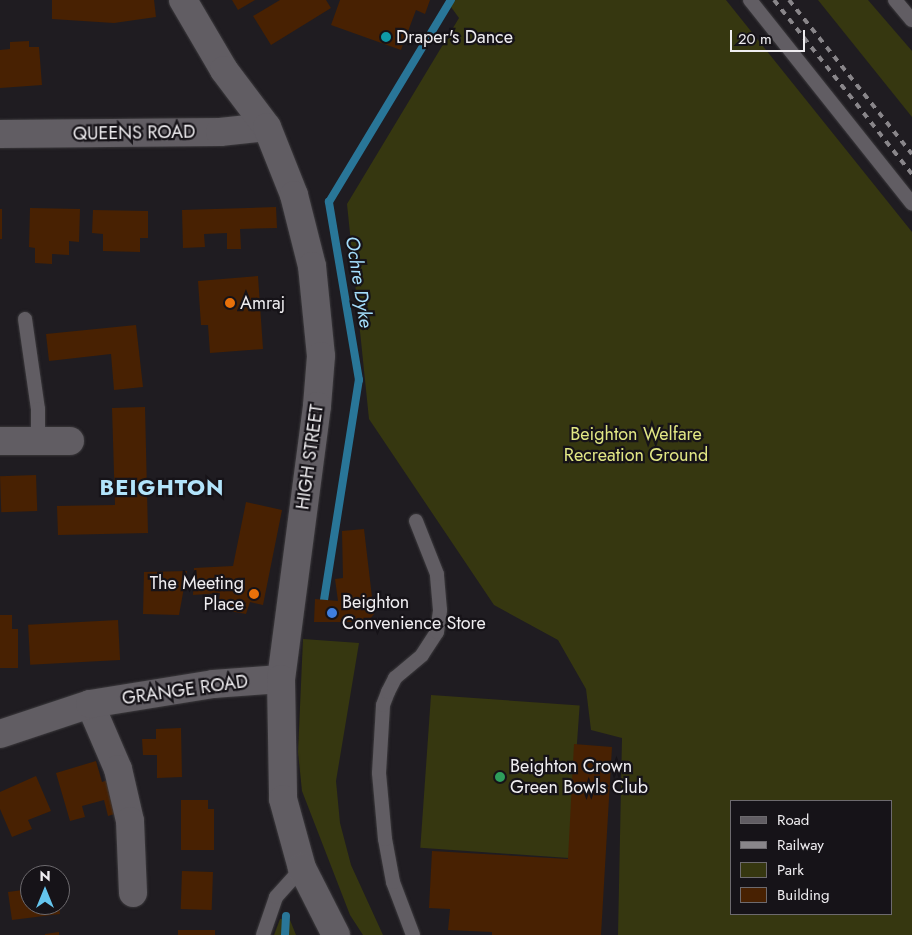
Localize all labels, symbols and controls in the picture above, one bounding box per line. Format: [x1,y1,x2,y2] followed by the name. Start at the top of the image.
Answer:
[732,20,807,52] scale bar
[396,26,513,48] place label: Draper's Dance
[738,28,772,50] text: 20 m
[380,31,392,43] marker: Draper's Dance
[73,121,195,145] street label: QUEENS ROAD
[340,234,378,330] water label: Ochre Dyke
[240,292,285,314] place label: Amraj
[224,297,236,309] marker: Amraj
[292,403,328,511] street label: HIGH STREET
[564,424,708,466] park label: Beighton Welfare Recreation Ground
[99,475,225,501] district label: BEIGHTON
[150,573,244,616] place label: The Meeting Place
[248,588,260,600] marker: The Meeting Place
[342,592,486,634] place label: Beighton Convenience Store
[326,607,338,619] marker: Beighton Convenience Store
[121,670,249,710] street label: GRANGE ROAD
[510,756,648,799] place label: Beighton Crown Green Bowls Club
[494,771,506,783] marker: Beighton Crown Green Bowls Club
[730,800,892,915] legend
[777,809,809,831] text: Road
[777,834,824,856] text: Railway
[777,859,804,881] text: Park
[20,865,70,915] north arrow
[39,866,51,886] text: N
[777,884,829,906] text: Building

